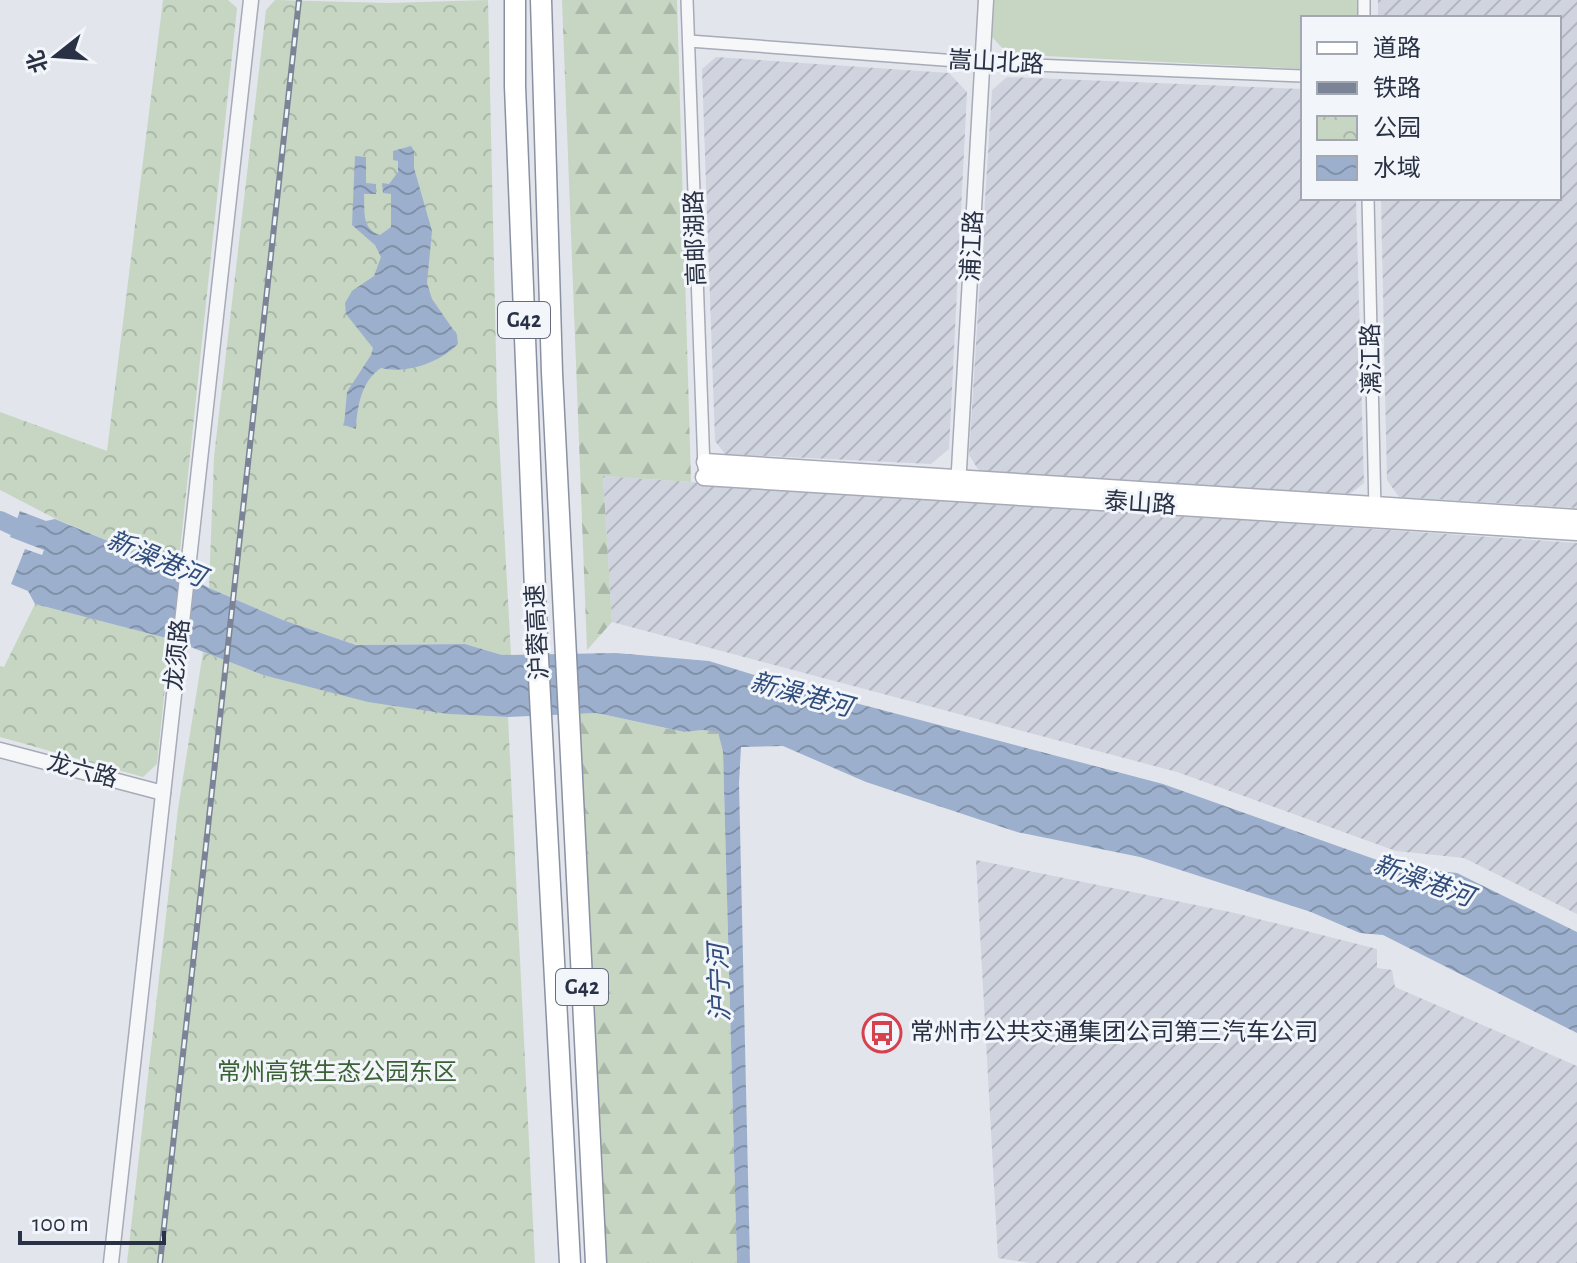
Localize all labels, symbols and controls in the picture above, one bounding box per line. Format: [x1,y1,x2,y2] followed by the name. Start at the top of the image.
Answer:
[16,16,96,96] north arrow
[1301,16,1561,200] legend
[1373,35,1421,61] text: 道路
[947,47,1045,77] street label: 嵩山北路
[23,48,52,76] text: 北
[1373,75,1421,101] text: 铁路
[1373,116,1421,141] text: 公园
[1373,155,1421,181] text: 水域
[680,190,710,286] street label: 高邮湖路
[957,209,987,283] street label: 浦江路
[498,302,550,338] road number: G42
[1357,323,1385,395] street label: 漓江路
[1103,488,1177,518] street label: 泰山路
[103,526,214,593] water label: 新澡港河
[522,583,552,681] street label: 沪蓉高速
[160,618,194,692] street label: 龙须路
[747,668,860,722] water label: 新澡港河
[44,748,120,792] street label: 龙六路
[1370,850,1481,913] water label: 新澡港河
[704,939,734,1022] water label: 沪宁河
[556,969,608,1005] road number: G42
[861,1012,903,1054] bus stop icon: 常州市公共交通集团公司第三汽车公司
[910,1019,1318,1045] place label: 常州市公共交通集团公司第三汽车公司
[217,1059,457,1085] park label: 常州高铁生态公园东区
[20,1195,164,1245] scale bar
[32,1212,89,1236] text: 100 m

